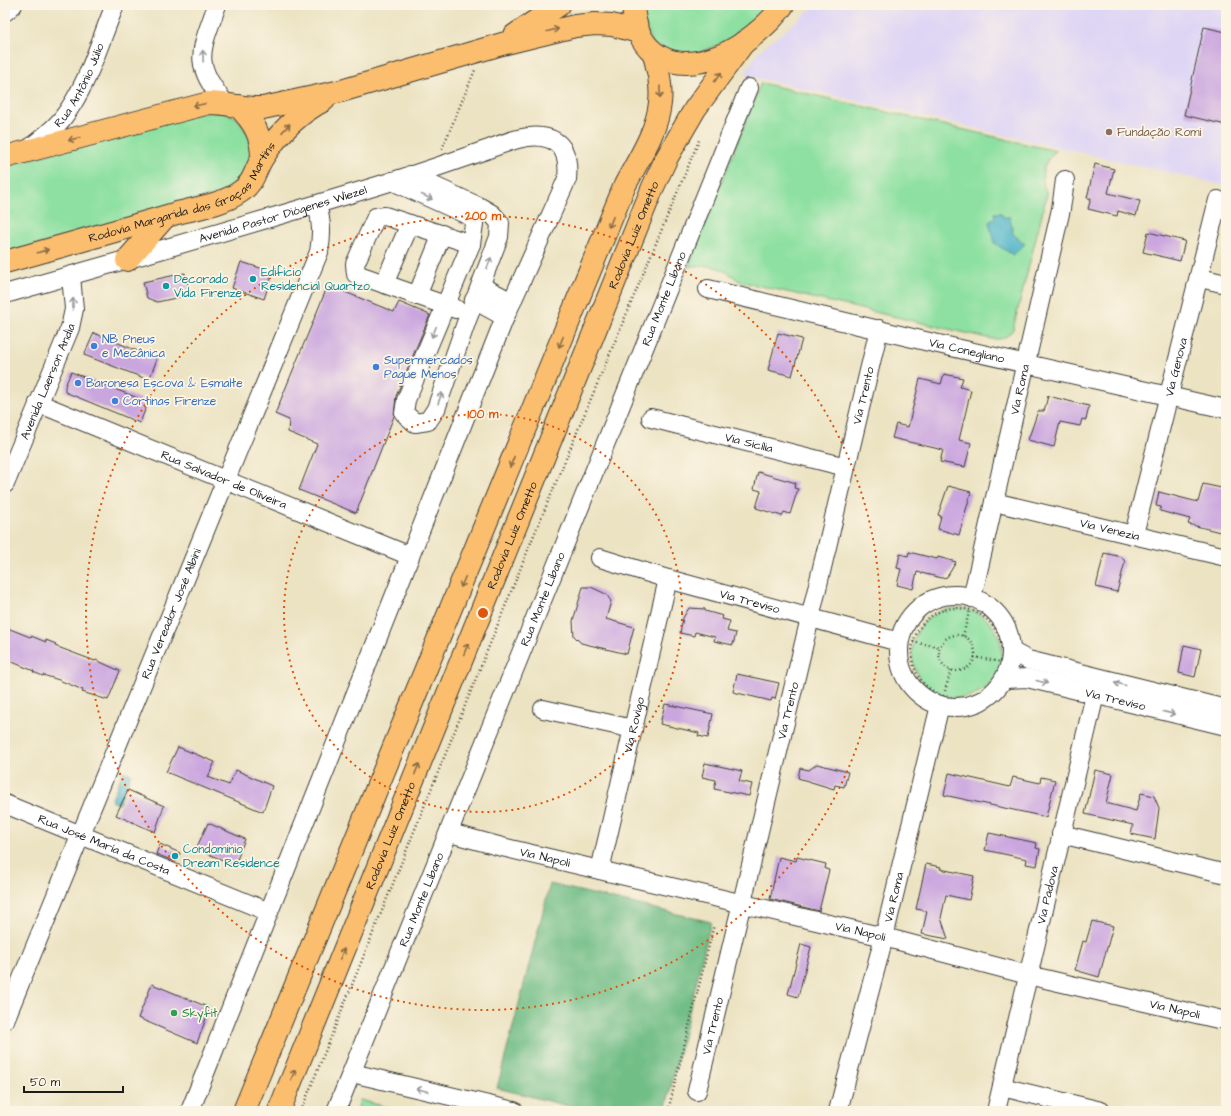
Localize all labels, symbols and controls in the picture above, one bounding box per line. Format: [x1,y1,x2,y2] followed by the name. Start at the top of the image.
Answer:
[546,26,559,34] one-way arrow
[50,41,109,131] street label: Rua Antônio Júlio
[199,50,206,63] one-way arrow
[713,71,722,82] one-way arrow
[656,85,664,98] one-way arrow
[193,101,206,109] one-way arrow
[282,123,291,133] one-way arrow
[1117,124,1202,141] place label: Fundação Romi
[1104,127,1114,137] marker: Fundação Romi
[68,135,81,143] one-way arrow
[87,139,280,247] street label: Rodovia Margarida das Graças Martins
[605,178,664,292] street label: Rodovia Luiz Ometto
[197,182,369,248] street label: Avenida Pastor Diógenes Wiezel
[421,194,433,201] one-way arrow
[464,208,502,225] text: 200 m
[606,215,614,227] one-way arrow
[36,247,49,254] one-way arrow
[638,249,691,349] street label: Rua Monte Líbano
[486,257,494,269] one-way arrow
[261,264,370,295] place label: Edifício Residencial Quartzo
[174,271,243,302] place label: Decorado Vida Firenze
[248,274,258,284] marker: Edifício Residencial Quartzo
[161,281,171,291] marker: Decorado Vida Firenze
[70,298,77,311] one-way arrow
[16,322,80,442] street label: Avenida Laerson Andia
[430,326,438,338] one-way arrow
[102,331,165,362] place label: NB Pneus e Mecânica
[927,334,1006,368] street label: Via Conegliano
[557,335,565,347] one-way arrow
[1161,336,1192,399] street label: Via Genova
[89,341,99,351] marker: NB Pneus e Mecânica
[384,352,473,384] place label: Supermercados Pague Menos
[371,362,381,372] marker: Supermercados Pague Menos
[1006,363,1034,416] street label: Via Roma
[849,365,879,426] street label: Via Trento
[86,375,243,392] place label: Baronesa Escova & Esmalte
[73,378,83,388] marker: Baronesa Escova & Esmalte
[437,392,445,404] one-way arrow
[123,393,217,410] place label: Cortinas Firenze
[110,396,120,406] marker: Cortinas Firenze
[468,406,499,423] text: 100 m
[723,429,775,457] street label: Via Sicília
[158,446,289,513] street label: Rua Salvador de Oliveira
[508,456,516,468] one-way arrow
[483,479,542,592] street label: Rodovia Luiz Ometto
[1078,515,1141,545] street label: Via Venezia
[137,546,206,682] street label: Rua Vereador José Albini
[516,549,570,649] street label: Rua Monte Líbano
[458,576,466,588] one-way arrow
[718,585,782,618] street label: Via Treviso
[476,606,490,620] centre of rings
[463,643,471,655] one-way arrow
[1035,679,1048,686] one-way arrow
[1114,679,1127,687] one-way arrow
[773,680,803,741] street label: Via Trento
[1083,684,1148,715] street label: Via Treviso
[620,695,649,755] street label: Via Rovigo
[1162,709,1175,717] one-way arrow
[414,764,422,776] one-way arrow
[362,779,420,892] street label: Rodovia Luiz Ometto
[35,810,172,879] street label: Rua José María da Costa
[183,841,280,872] place label: Condomínio Dream Residence
[518,843,572,872] street label: Via Napoli
[395,850,449,949] street label: Rua Monte Líbano
[170,851,180,861] marker: Condomínio Dream Residence
[1033,864,1063,926] street label: Via Padova
[880,870,908,924] street label: Via Roma
[833,918,887,946] street label: Via Napoli
[339,949,347,961] one-way arrow
[698,995,728,1056] street label: Via Trento
[1148,995,1202,1024] street label: Via Napoli
[182,1005,218,1023] place label: Skyfit
[169,1008,179,1018] marker: Skyfit
[24,1068,123,1094] scale bar
[290,1069,298,1081] one-way arrow
[30,1074,61,1091] text: 50 m
[415,1086,428,1093] one-way arrow

